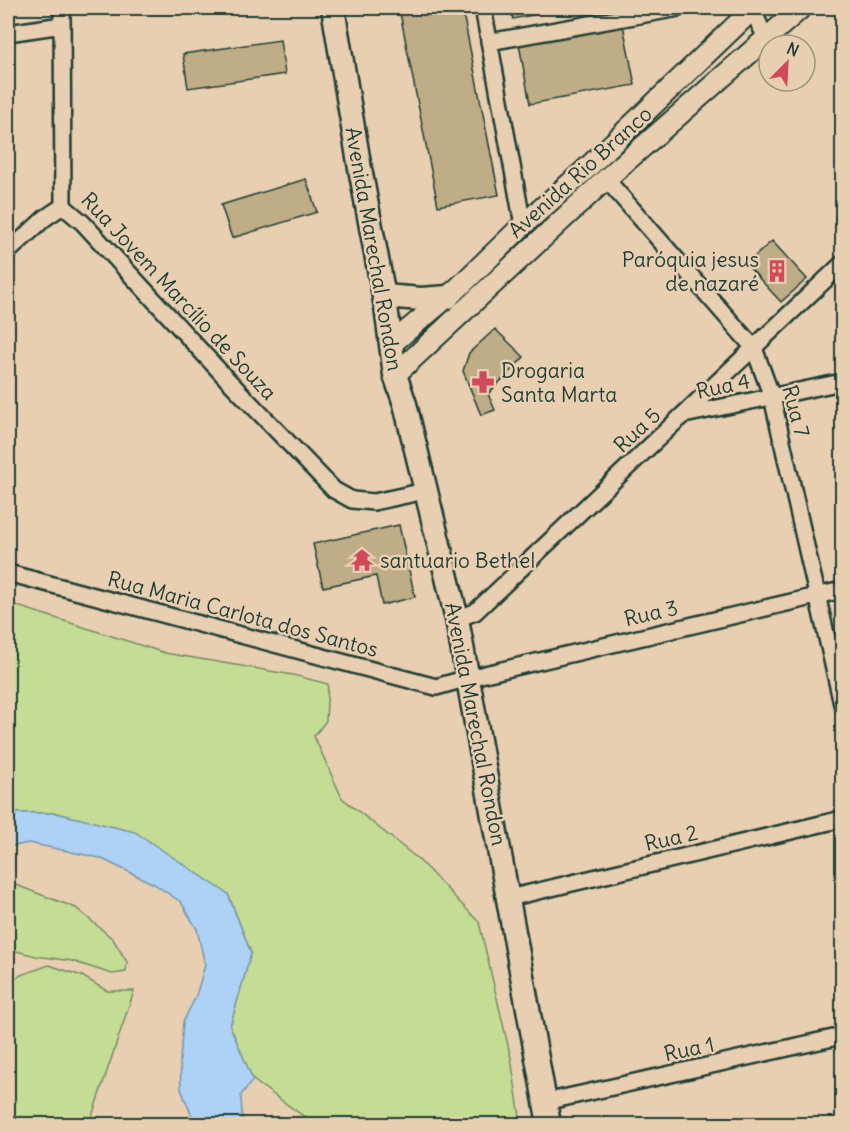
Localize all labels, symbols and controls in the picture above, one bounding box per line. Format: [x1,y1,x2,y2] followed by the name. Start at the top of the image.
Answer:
[757,33,817,93] north arrow
[784,38,802,61] text: N
[502,100,658,244] street label: Avenida Rio Branco
[339,125,409,373] street label: Avenida Marechal Rondon
[75,186,283,406] street label: Rua Jovem Marcílio de Souza
[622,246,759,297] place label: Paróquia jesus de nazaré
[764,258,790,284] building icon: Paróquia jesus de nazaré
[501,357,617,408] place label: Drogaria Santa Marta
[694,367,752,405] street label: Rua 4
[470,369,496,395] pharmacy icon: Drogaria Santa Marta
[776,382,816,440] street label: Rua 7
[608,402,666,458] street label: Rua 5
[349,547,375,573] temple icon: santuario Bethel
[380,547,535,574] place label: santuario Bethel
[105,565,381,663] street label: Rua Maria Carlota dos Santos
[621,594,681,632] street label: Rua 3
[439,600,513,848] street label: Avenida Marechal Rondon
[642,819,700,857] street label: Rua 2
[661,1031,717,1067] street label: Rua 1

